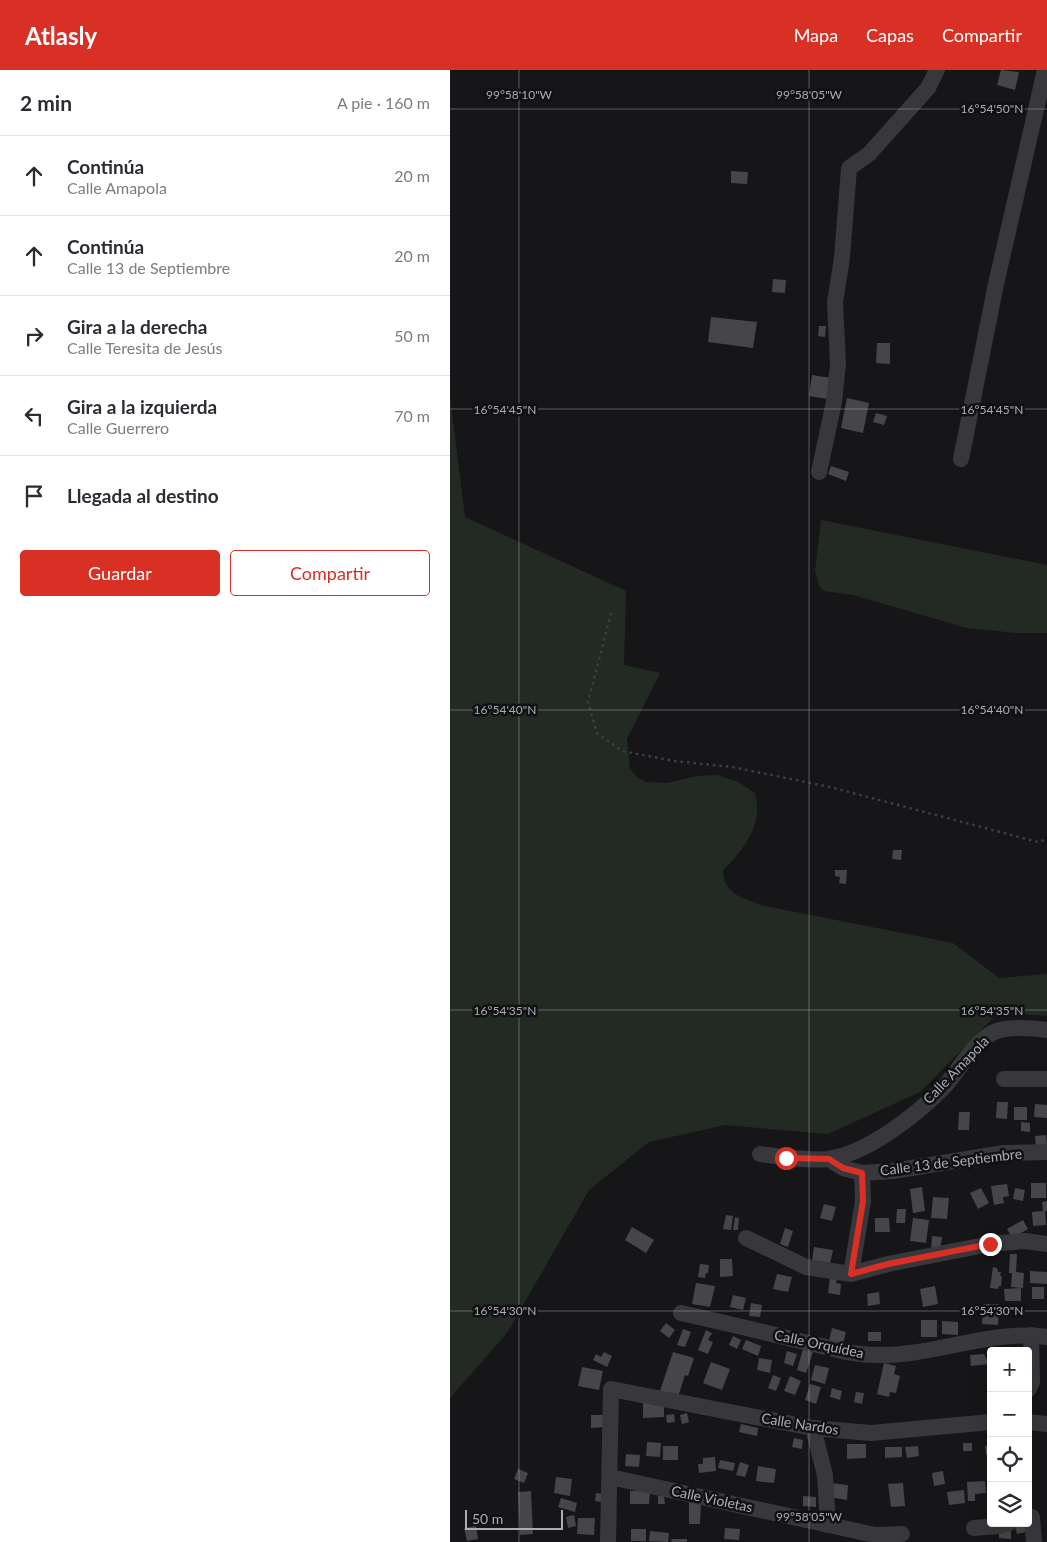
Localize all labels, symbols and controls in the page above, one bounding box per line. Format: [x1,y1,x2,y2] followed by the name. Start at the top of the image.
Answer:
[25,21,97,50] text: Atlasly
[794,24,838,46] text: Mapa
[866,24,914,46] text: Capas
[942,24,1022,46] text: Compartir
[486,87,553,102] text: 99°58'10"W
[776,87,843,102] text: 99°58'05"W
[20,90,72,115] text: 2 min
[337,93,430,112] text: A pie · 160 m
[961,101,1023,116] text: 16°54'50"N
[67,155,144,178] text: Continúa
[20,162,48,190] icon: ahead
[394,166,430,185] text: 20 m
[67,178,167,197] text: Calle Amapola
[67,235,144,258] text: Continúa
[20,242,48,270] icon: ahead
[394,246,430,265] text: 20 m
[67,258,230,277] text: Calle 13 de Septiembre
[67,315,207,338] text: Gira a la derecha
[20,322,48,350] icon: right
[394,326,430,345] text: 50 m
[67,338,222,357] text: Calle Teresita de Jesús
[67,395,217,418] text: Gira a la izquierda
[20,402,48,430] icon: left
[474,402,536,417] text: 16°54'45"N
[961,402,1023,417] text: 16°54'45"N
[394,406,430,425] text: 70 m
[67,418,169,437] text: Calle Guerrero
[20,482,48,510] icon: arrive
[67,484,219,507] text: Llegada al destino
[20,550,220,596] button: Guardar
[230,550,430,596] button: Compartir
[474,702,536,717] text: 16°54'40"N
[961,702,1023,717] text: 16°54'40"N
[474,1003,536,1018] text: 16°54'35"N
[961,1003,1023,1018] text: 16°54'35"N
[919,1032,992,1107] street label: Calle Amapola
[879,1144,1023,1179] street label: Calle 13 de Septiembre
[775,1147,798,1170] route start
[979,1233,1002,1256] route end
[474,1303,536,1318] text: 16°54'30"N
[961,1303,1023,1318] text: 16°54'30"N
[773,1326,865,1361] street label: Calle Orquídea
[987,1347,1032,1527] map controls
[987,1347,1032,1392] button: +
[987,1392,1032,1437] button: −
[760,1409,840,1438] street label: Calle Nardos
[987,1437,1032,1482] button: locate
[670,1482,754,1515] street label: Calle Violetas
[987,1482,1032,1527] button: layers
[465,1507,562,1530] scale bar
[776,1509,843,1524] text: 99°58'05"W
[472,1510,503,1527] text: 50 m

